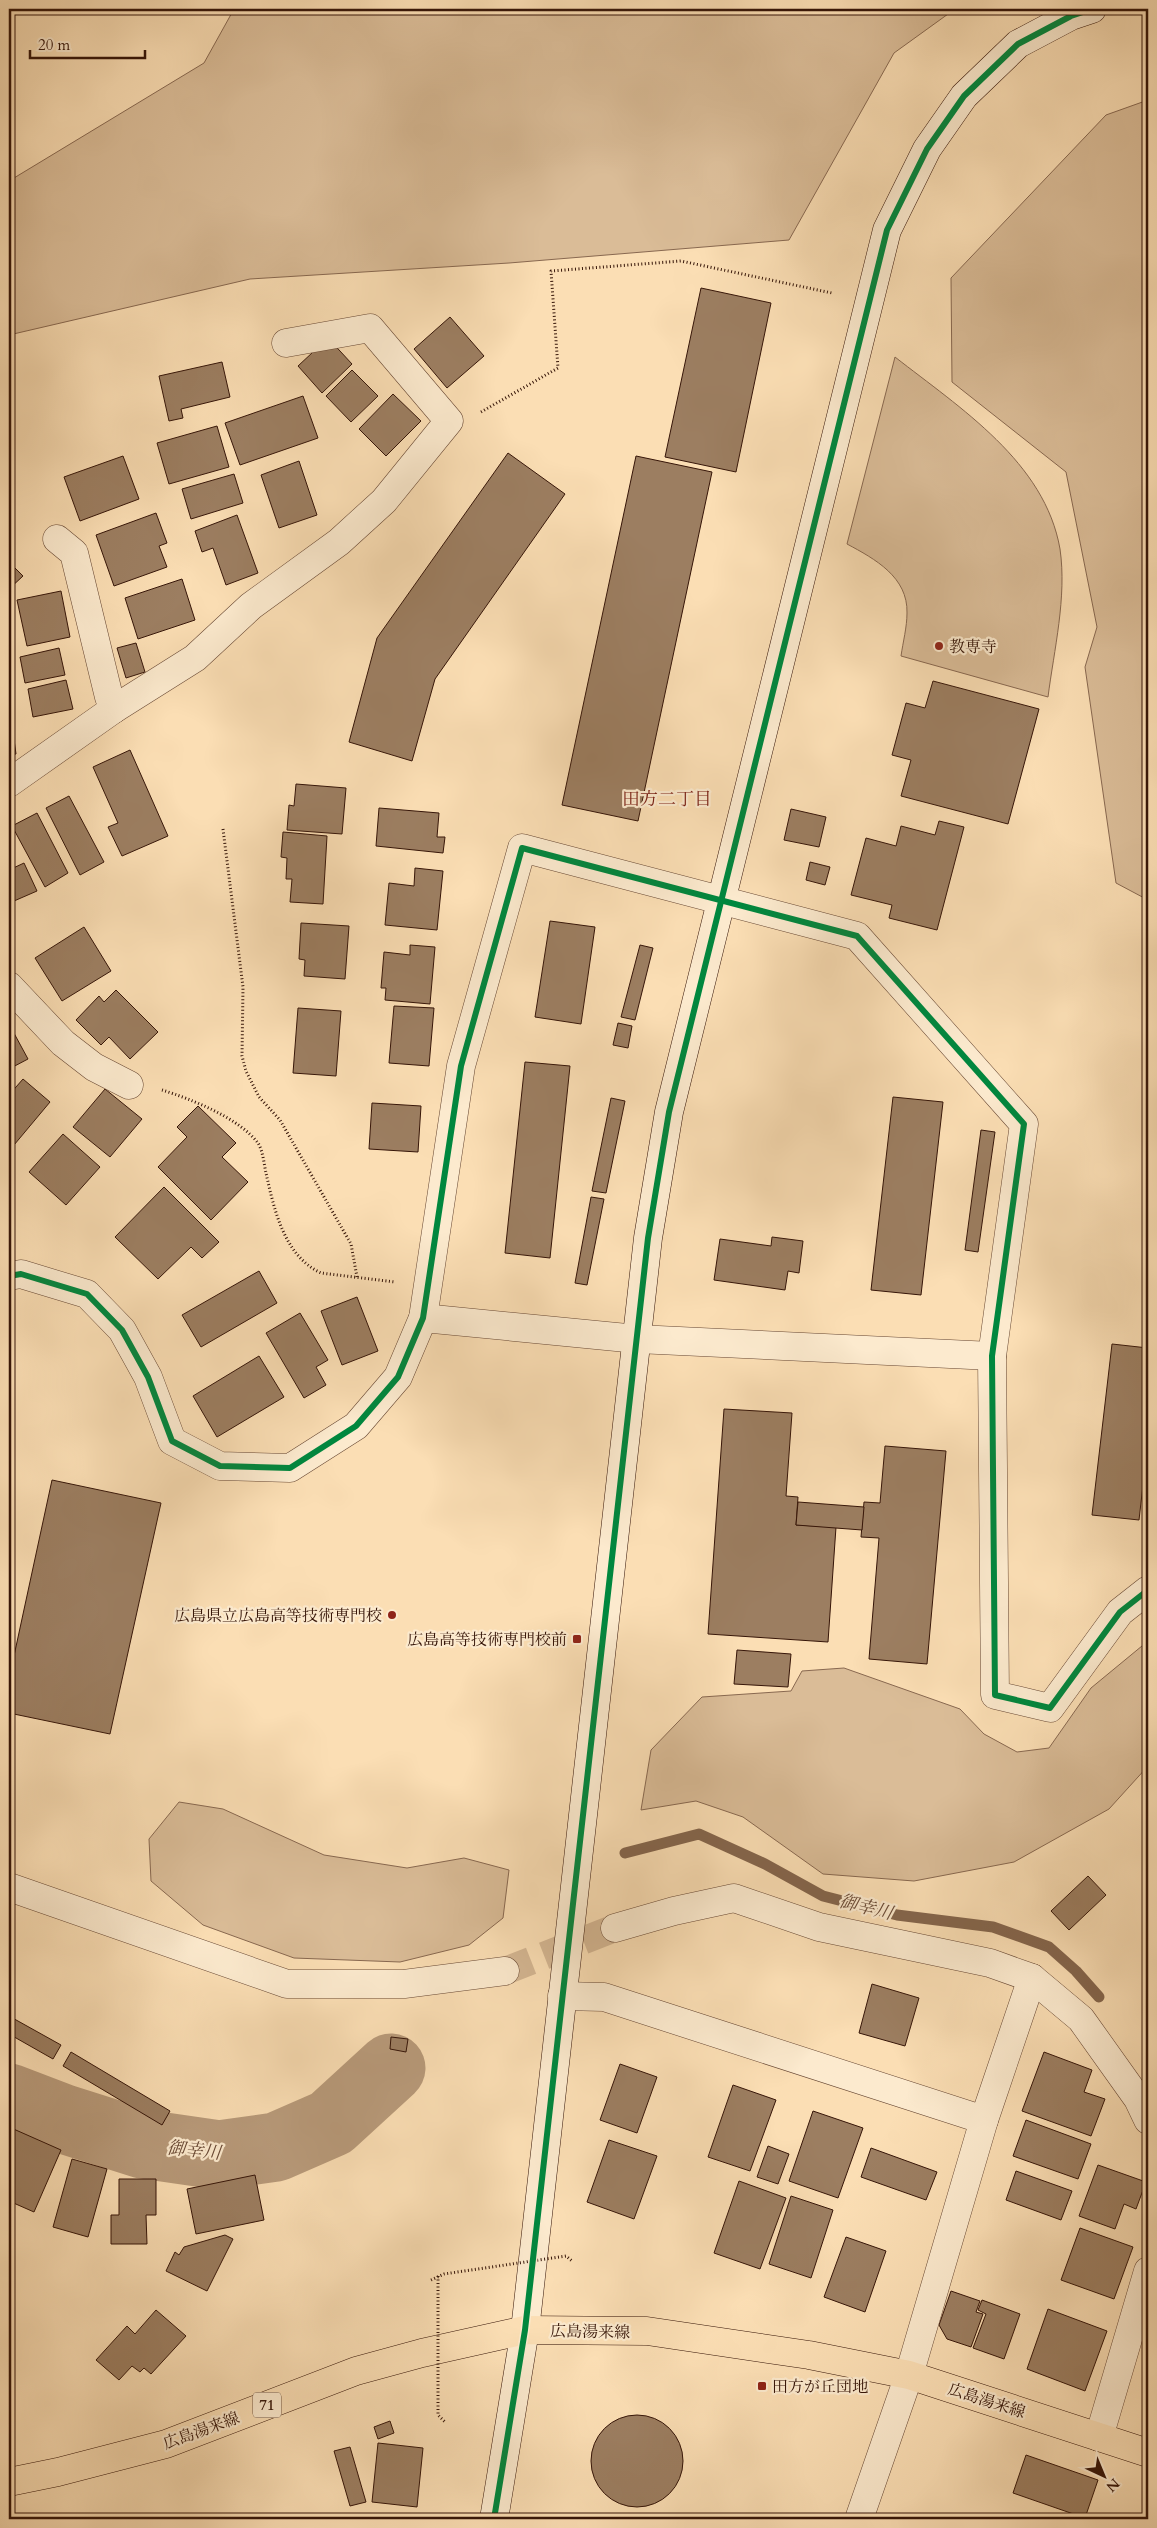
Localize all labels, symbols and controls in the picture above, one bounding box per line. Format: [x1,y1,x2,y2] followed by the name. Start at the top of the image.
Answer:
[30,28,145,60] scale bar
[38,35,70,55] text: 20 m
[949,636,997,658] place label: 教専寺
[933,640,945,652] marker: 教専寺
[622,787,712,812] district label: 田方二丁目
[174,1605,382,1627] place label: 広島県立広島高等技術専門校
[386,1609,398,1621] marker: 広島県立広島高等技術専門校
[407,1629,567,1651] place label: 広島高等技術専門校前
[571,1633,583,1645] marker: 広島高等技術専門校前
[837,1889,897,1927] water label: 御幸川
[166,2135,224,2166] water label: 御幸川
[550,2320,630,2344] street label: 広島湯来線
[772,2376,868,2398] place label: 田方が丘団地
[945,2378,1028,2424] street label: 広島湯来線
[756,2380,768,2392] marker: 田方が丘団地
[253,2392,281,2418] road number: 71
[160,2407,243,2455] street label: 広島湯来線
[1080,2450,1130,2500] north arrow
[1102,2474,1124,2496] text: N

